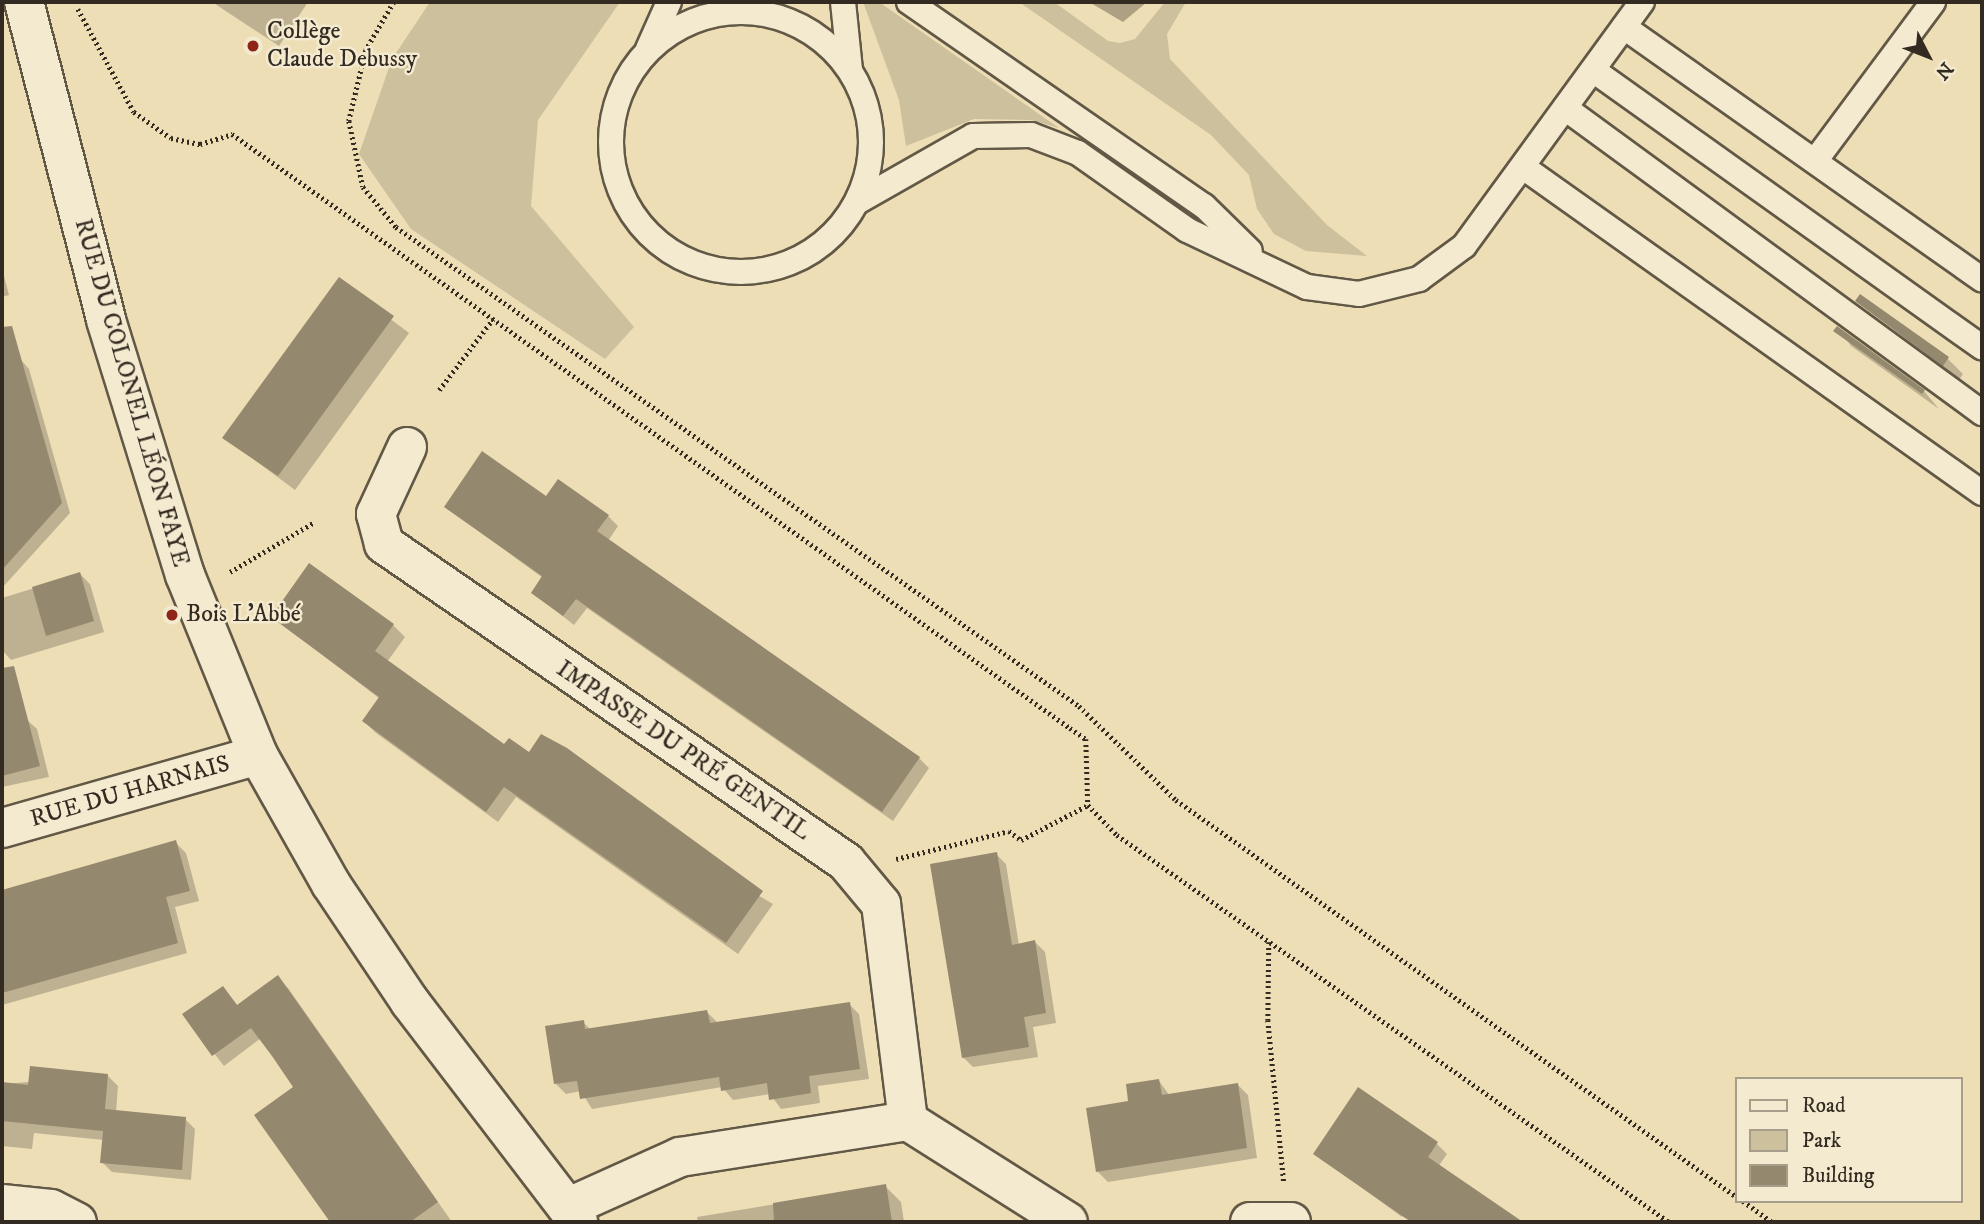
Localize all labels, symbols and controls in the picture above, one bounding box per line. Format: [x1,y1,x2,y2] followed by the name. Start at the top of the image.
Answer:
[267,18,417,74] place label: Collège Claude Debussy
[1893,21,1963,91] north arrow
[245,38,261,54] marker: Collège Claude Debussy
[1930,57,1958,84] text: N
[67,216,195,570] street label: RUE DU COLONEL LÉON FAYE
[186,601,301,629] place label: Bois L’Abbé
[164,607,180,623] marker: Bois L’Abbé
[551,655,815,847] street label: IMPASSE DU PRÉ GENTIL
[27,750,233,834] street label: RUE DU HARNAIS
[1736,1077,1963,1203] legend
[1802,1093,1846,1119] text: Road
[1802,1128,1841,1154] text: Park
[1802,1163,1874,1189] text: Building

